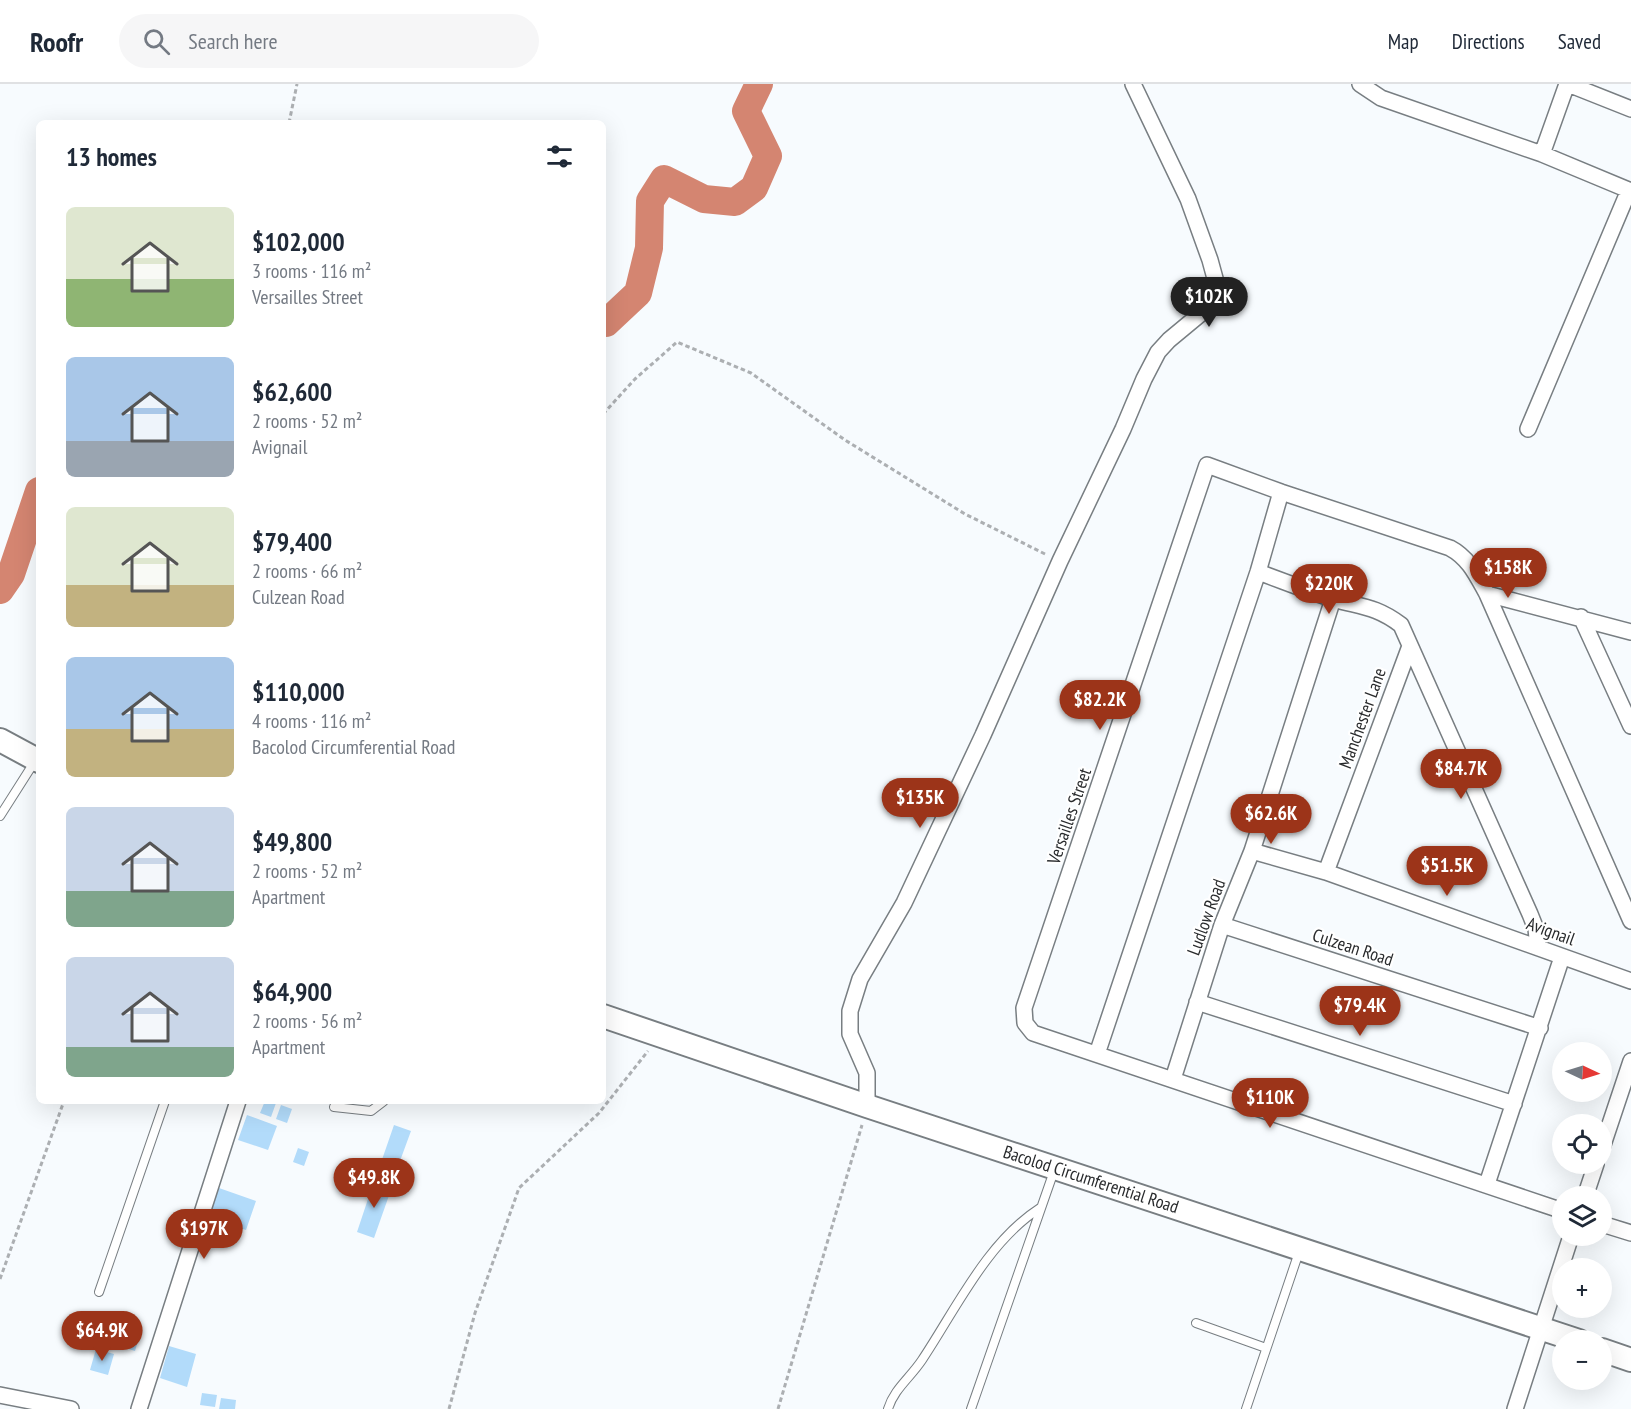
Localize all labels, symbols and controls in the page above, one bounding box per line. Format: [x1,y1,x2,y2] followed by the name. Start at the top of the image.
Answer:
[119,14,539,68] search box
[30,23,83,60] text: Roofr
[140,25,173,58] icon: search
[188,27,278,55] text: Search here
[1388,28,1419,55] text: Map
[1452,28,1525,55] text: Directions
[1558,28,1601,55] text: Saved
[66,140,157,173] text: 13 homes
[543,140,576,173] icon: filters
[252,225,345,258] text: $102,000
[114,231,186,303] icon: home
[252,258,371,284] text: 3 rooms · 116 m²
[1167,277,1251,328] pin: $102K
[1185,283,1233,309] text: $102K
[252,284,363,310] text: Versailles Street
[252,375,332,408] text: $62,600
[114,381,186,453] icon: home
[252,408,362,434] text: 2 rooms · 52 m²
[252,434,307,460] text: Avignail
[252,525,332,558] text: $79,400
[114,531,186,603] icon: home
[1466,548,1550,599] pin: $158K
[1484,554,1532,580] text: $158K
[252,558,362,584] text: 2 rooms · 66 m²
[1287,564,1371,615] pin: $220K
[1305,570,1353,596] text: $220K
[252,584,345,610] text: Culzean Road
[1333,665,1391,771] street label: Manchester Lane
[252,675,345,708] text: $110,000
[1051,680,1149,731] pin: $82.2K
[114,681,186,753] icon: home
[1074,686,1126,712] text: $82.2K
[252,708,371,734] text: 4 rooms · 116 m²
[252,734,455,760] text: Bacolod Circumferential Road
[1412,749,1510,800] pin: $84.7K
[1435,755,1487,781] text: $84.7K
[1042,765,1096,868] street label: Versailles Street
[878,778,962,829] pin: $135K
[896,784,944,810] text: $135K
[1222,794,1320,845] pin: $62.6K
[1245,800,1297,826] text: $62.6K
[252,825,332,858] text: $49,800
[114,831,186,903] icon: home
[1398,846,1496,897] pin: $51.5K
[1421,852,1473,878] text: $51.5K
[252,858,362,884] text: 2 rooms · 52 m²
[1182,876,1230,958] street label: Ludlow Road
[252,884,325,910] text: Apartment
[1524,912,1579,951] street label: Avignail
[1310,923,1396,971] street label: Culzean Road
[252,975,332,1008] text: $64,900
[114,981,186,1053] icon: home
[1311,986,1409,1037] pin: $79.4K
[1334,992,1386,1018] text: $79.4K
[252,1008,362,1034] text: 2 rooms · 56 m²
[252,1034,325,1060] text: Apartment
[1552,1042,1612,1102] north arrow
[1552,1042,1612,1390] map controls
[1228,1078,1312,1129] pin: $110K
[1246,1084,1294,1110] text: $110K
[1552,1114,1612,1174] button: locate
[1000,1140,1182,1218] street label: Bacolod Circumferential Road
[325,1158,423,1209] pin: $49.8K
[348,1164,400,1190] text: $49.8K
[1552,1186,1612,1246] button: layers
[162,1209,246,1260] pin: $197K
[180,1215,228,1241] text: $197K
[1552,1258,1612,1318] button: +
[53,1311,151,1362] pin: $64.9K
[76,1317,128,1343] text: $64.9K
[1552,1330,1612,1390] button: −

